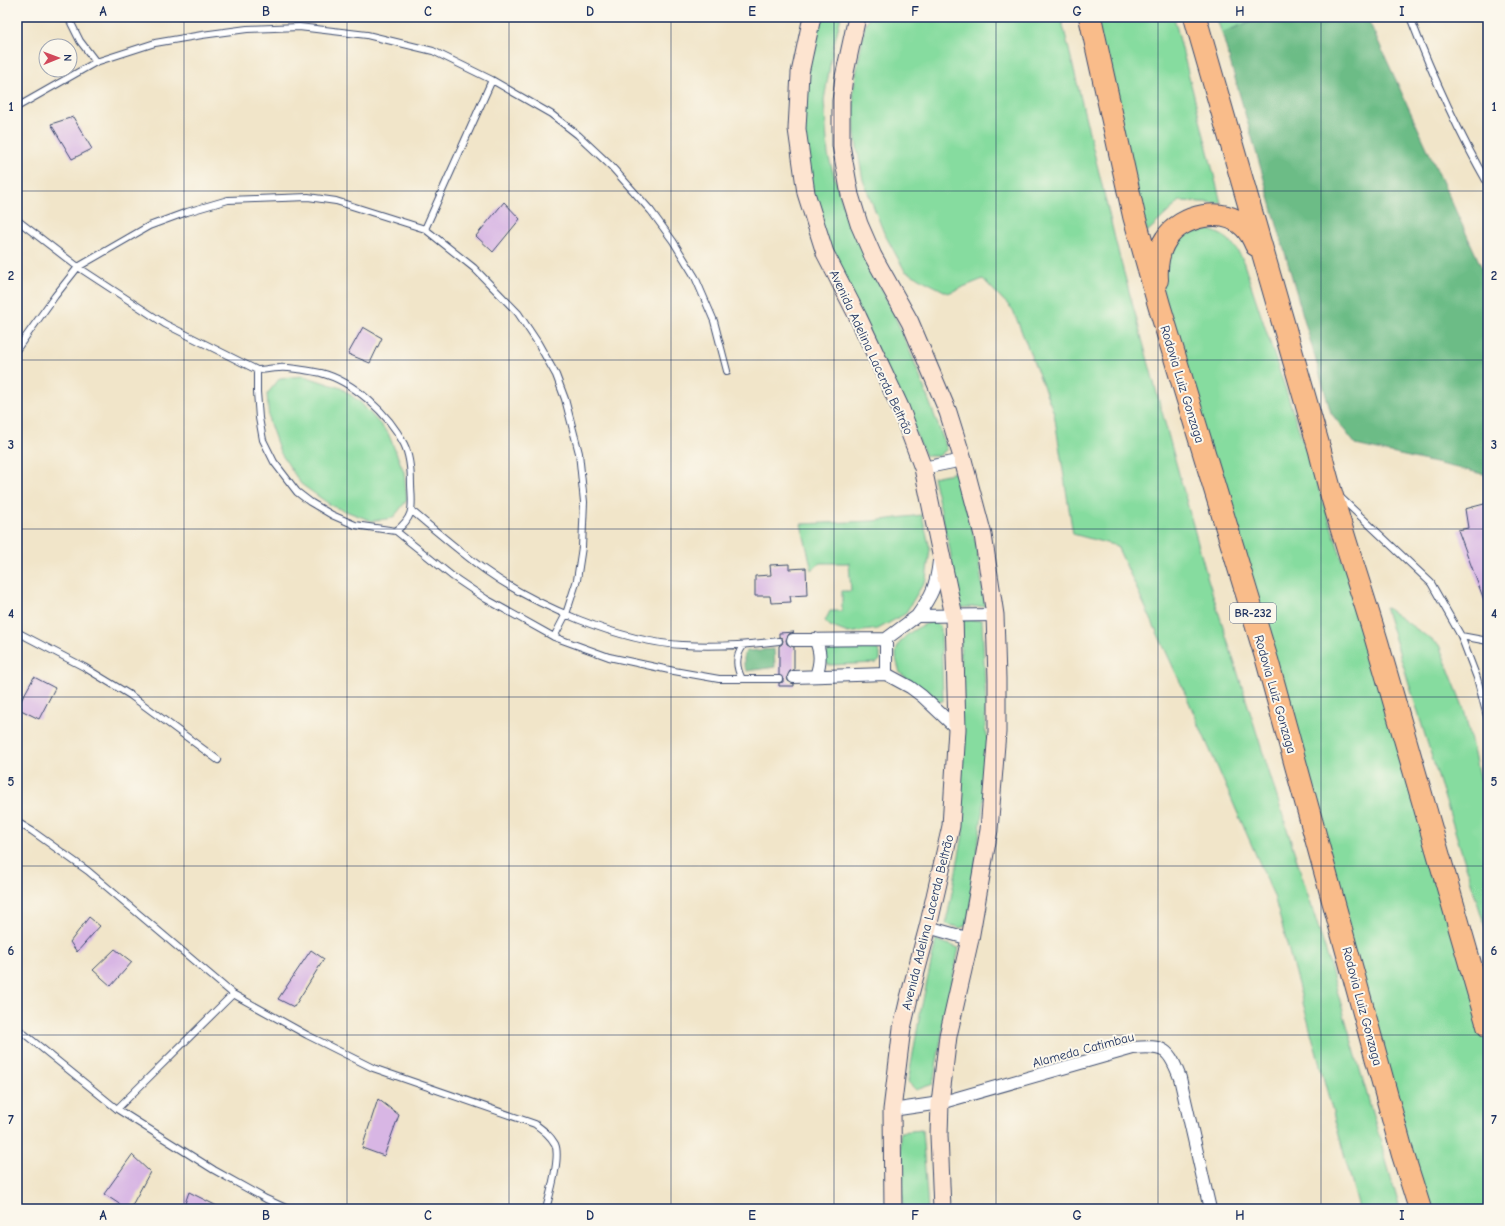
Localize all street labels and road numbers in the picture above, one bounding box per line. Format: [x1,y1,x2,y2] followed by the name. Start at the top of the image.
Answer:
[827,267,916,437] street label: Avenida Adelina Lacerda Beltrão
[1157,323,1208,445] street label: Rodovia Luiz Gonzaga
[1230,603,1276,623] road number: BR-232
[1251,633,1300,755] street label: Rodovia Luiz Gonzaga
[898,833,957,1011] street label: Avenida Adelina Lacerda Beltrão
[1339,945,1386,1067] street label: Rodovia Luiz Gonzaga
[1031,1029,1136,1070] street label: Alameda Catimbau

